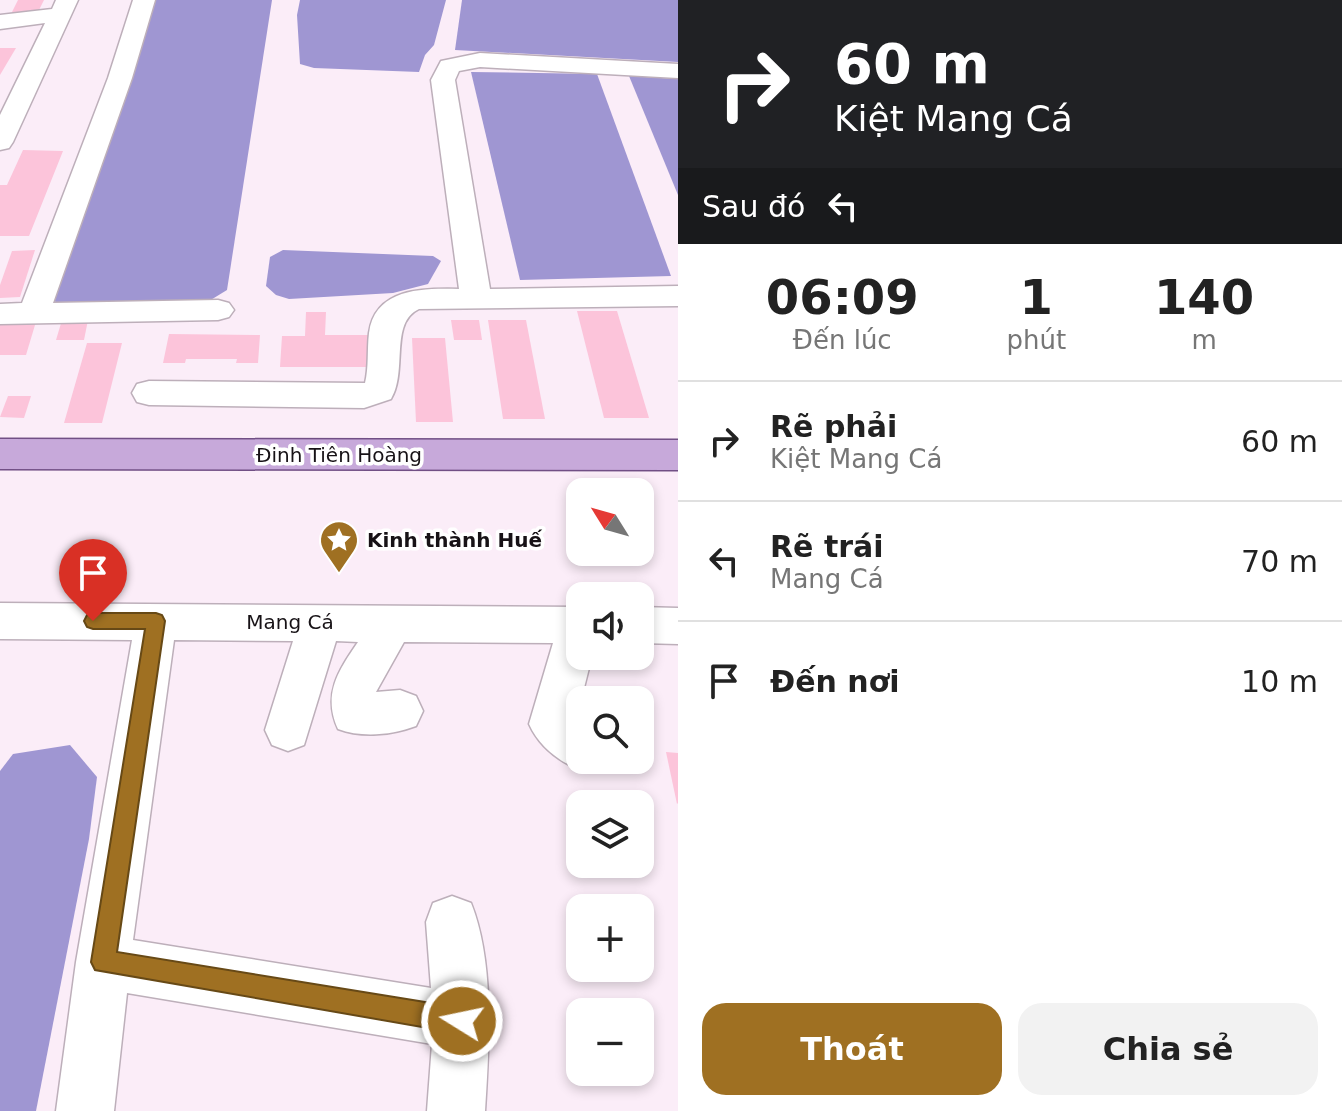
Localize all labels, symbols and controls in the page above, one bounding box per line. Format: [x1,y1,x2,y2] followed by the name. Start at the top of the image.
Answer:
[834,31,990,96] text: 60 m
[702,32,806,136] icon: right
[834,98,1073,139] text: Kiệt Mang Cá
[821,184,865,228] icon: left
[702,189,805,224] text: Sau đó
[766,269,919,325] text: 06:09
[1020,269,1053,325] text: 1
[1154,269,1254,325] text: 140
[793,325,892,355] text: Đến lúc
[1006,325,1066,355] text: phút
[1191,325,1217,355] text: m
[770,409,897,444] text: Rẽ phải
[702,419,746,463] icon: right
[1241,424,1318,459] text: 60 m
[256,443,422,467] street label: Đinh Tiên Hoàng
[770,444,942,474] text: Kiệt Mang Cá
[566,478,654,566] north arrow
[566,478,654,1086] map controls
[318,519,360,574] place icon: Kinh thành Huế
[367,528,543,552] place label: Kinh thành Huế
[770,529,884,564] text: Rẽ trái
[59,539,127,621] pin
[702,539,746,583] icon: left
[1241,544,1318,579] text: 70 m
[71,551,115,595] icon: arrive
[770,564,884,594] text: Mang Cá
[566,582,654,670] button: sound
[246,610,334,634] street label: Mang Cá
[702,659,746,703] icon: arrive
[770,664,900,699] text: Đến nơi
[1241,664,1318,699] text: 10 m
[566,686,654,774] button: search
[566,790,654,878] button: layers
[566,894,654,982] button: +
[420,979,504,1063] position arrow
[566,998,654,1086] button: −
[702,1003,1002,1095] button: Thoát
[1018,1003,1318,1095] button: Chia sẻ

